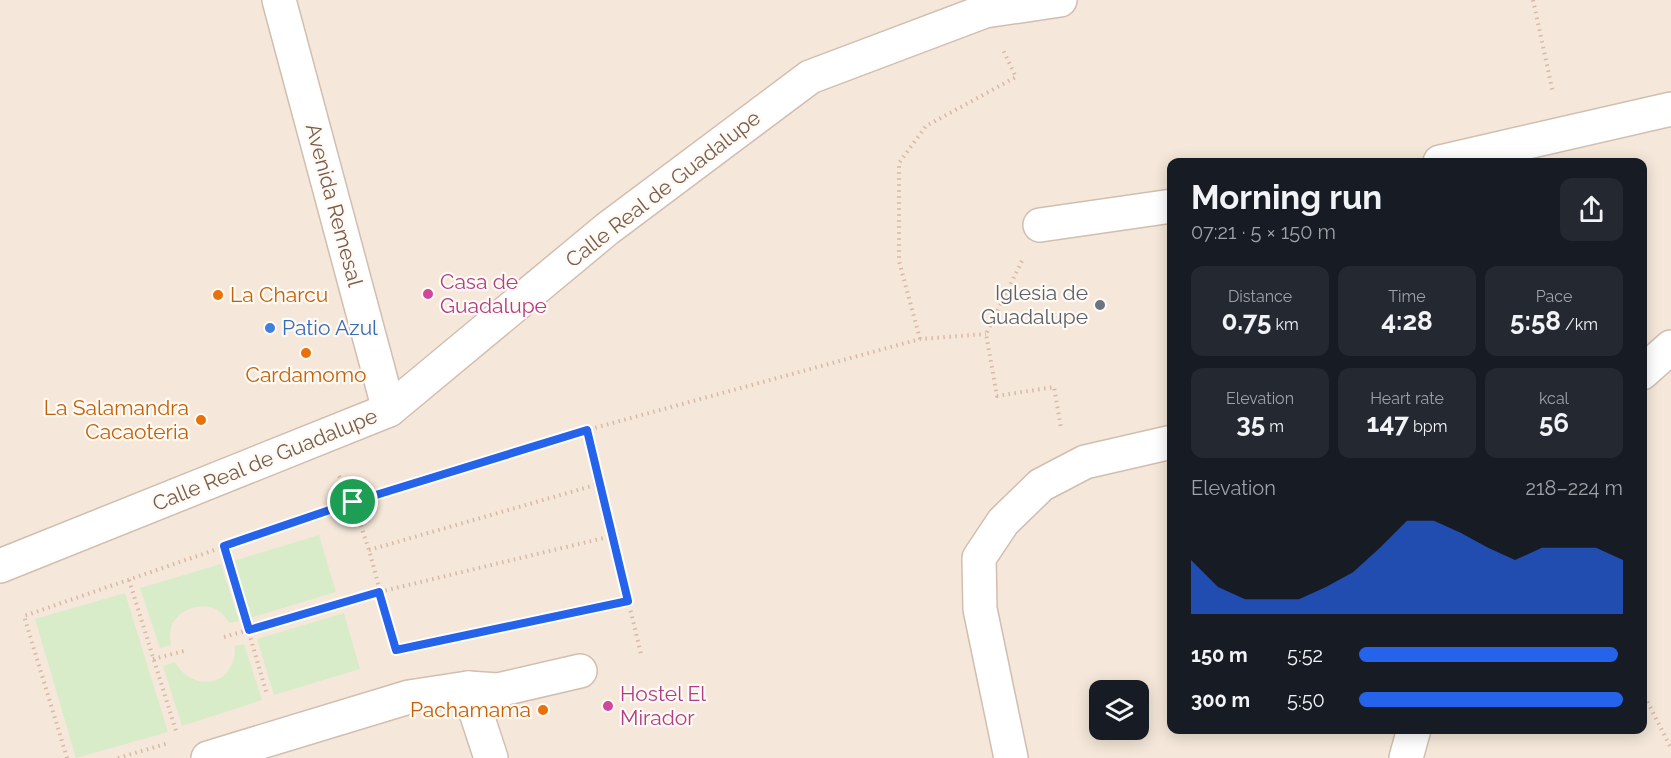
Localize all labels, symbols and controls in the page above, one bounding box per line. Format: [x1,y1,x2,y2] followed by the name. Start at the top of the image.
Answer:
[560,105,765,272] street label: Calle Real de Guadalupe
[301,121,368,289] street label: Avenida Remesal
[1191,178,1382,217] text: Morning run
[1560,178,1623,241] button: share
[1191,220,1336,244] text: 07:21 · 5 × 150 m
[440,269,547,318] place label: Casa de Guadalupe
[981,280,1088,329] place label: Iglesia de Guadalupe
[230,282,328,307] place label: La Charcu
[421,287,435,301] marker: Casa de Guadalupe
[1228,287,1292,306] text: Distance
[1388,287,1426,306] text: Time
[1536,287,1572,306] text: Pace
[211,288,225,302] marker: La Charcu
[1093,298,1107,312] marker: Iglesia de Guadalupe
[1221,306,1271,336] text: 0.75
[1381,306,1433,336] text: 4:28
[1510,306,1561,336] text: 5:58
[282,315,378,340] place label: Patio Azul
[1271,315,1299,334] text: km
[1561,315,1598,334] text: /km
[263,321,277,335] marker: Patio Azul
[299,346,313,360] marker: Cardamomo
[245,362,367,387] place label: Cardamomo
[1226,389,1294,408] text: Elevation
[1370,389,1444,408] text: Heart rate
[1539,389,1569,408] text: kcal
[44,395,189,444] place label: La Salamandra Cacaoteria
[149,403,381,516] street label: Calle Real de Guadalupe
[1236,408,1265,438] text: 35
[1367,408,1409,438] text: 147
[1539,408,1569,438] text: 56
[194,413,208,427] marker: La Salamandra Cacaoteria
[1265,417,1284,436] text: m
[1409,417,1447,436] text: bpm
[327,476,378,527] pin
[1191,476,1276,500] text: Elevation
[1526,476,1623,500] text: 218–224 m
[336,485,369,518] icon: arrive
[1191,643,1248,667] text: 150 m
[1287,643,1323,667] text: 5:52
[1089,680,1149,740] map controls
[1089,680,1149,740] button: layers
[620,681,706,730] place label: Hostel El Mirador
[1191,688,1250,712] text: 300 m
[1287,688,1325,712] text: 5:50
[410,697,531,722] place label: Pachamama
[601,699,615,713] marker: Hostel El Mirador
[536,703,550,717] marker: Pachamama

